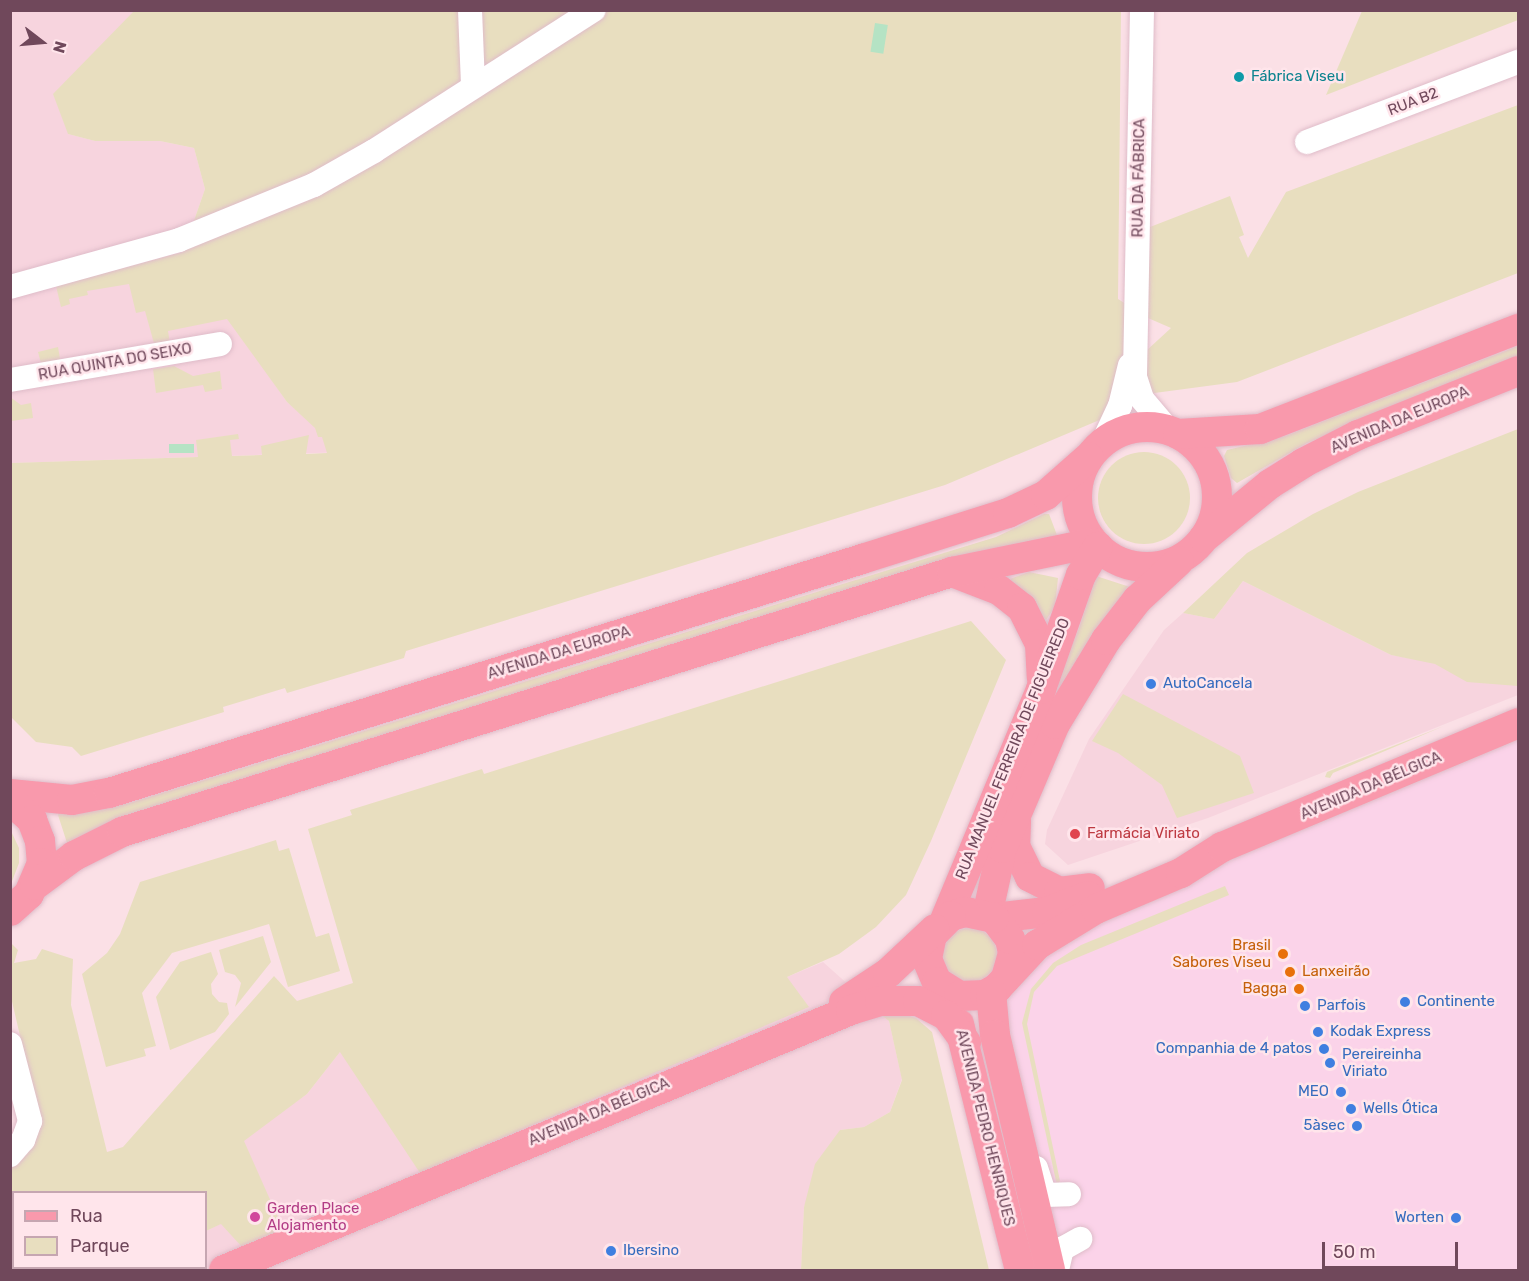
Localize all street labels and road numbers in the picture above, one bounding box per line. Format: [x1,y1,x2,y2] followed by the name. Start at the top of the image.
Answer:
[1385,84,1441,120] street label: RUA B2
[1129,118,1149,238] street label: RUA DA FÁBRICA
[36,340,194,384] street label: RUA QUINTA DO SEIXO
[1328,383,1472,457] street label: AVENIDA DA EUROPA
[952,615,1074,883] street label: RUA MANUEL FERREIRA DE FIGUEIREDO
[485,623,633,683] street label: AVENIDA DA EUROPA
[1297,748,1445,824] street label: AVENIDA DA BÉLGICA
[952,1028,1018,1228] street label: AVENIDA PEDRO HENRIQUES
[525,1074,673,1150] street label: AVENIDA DA BÉLGICA

